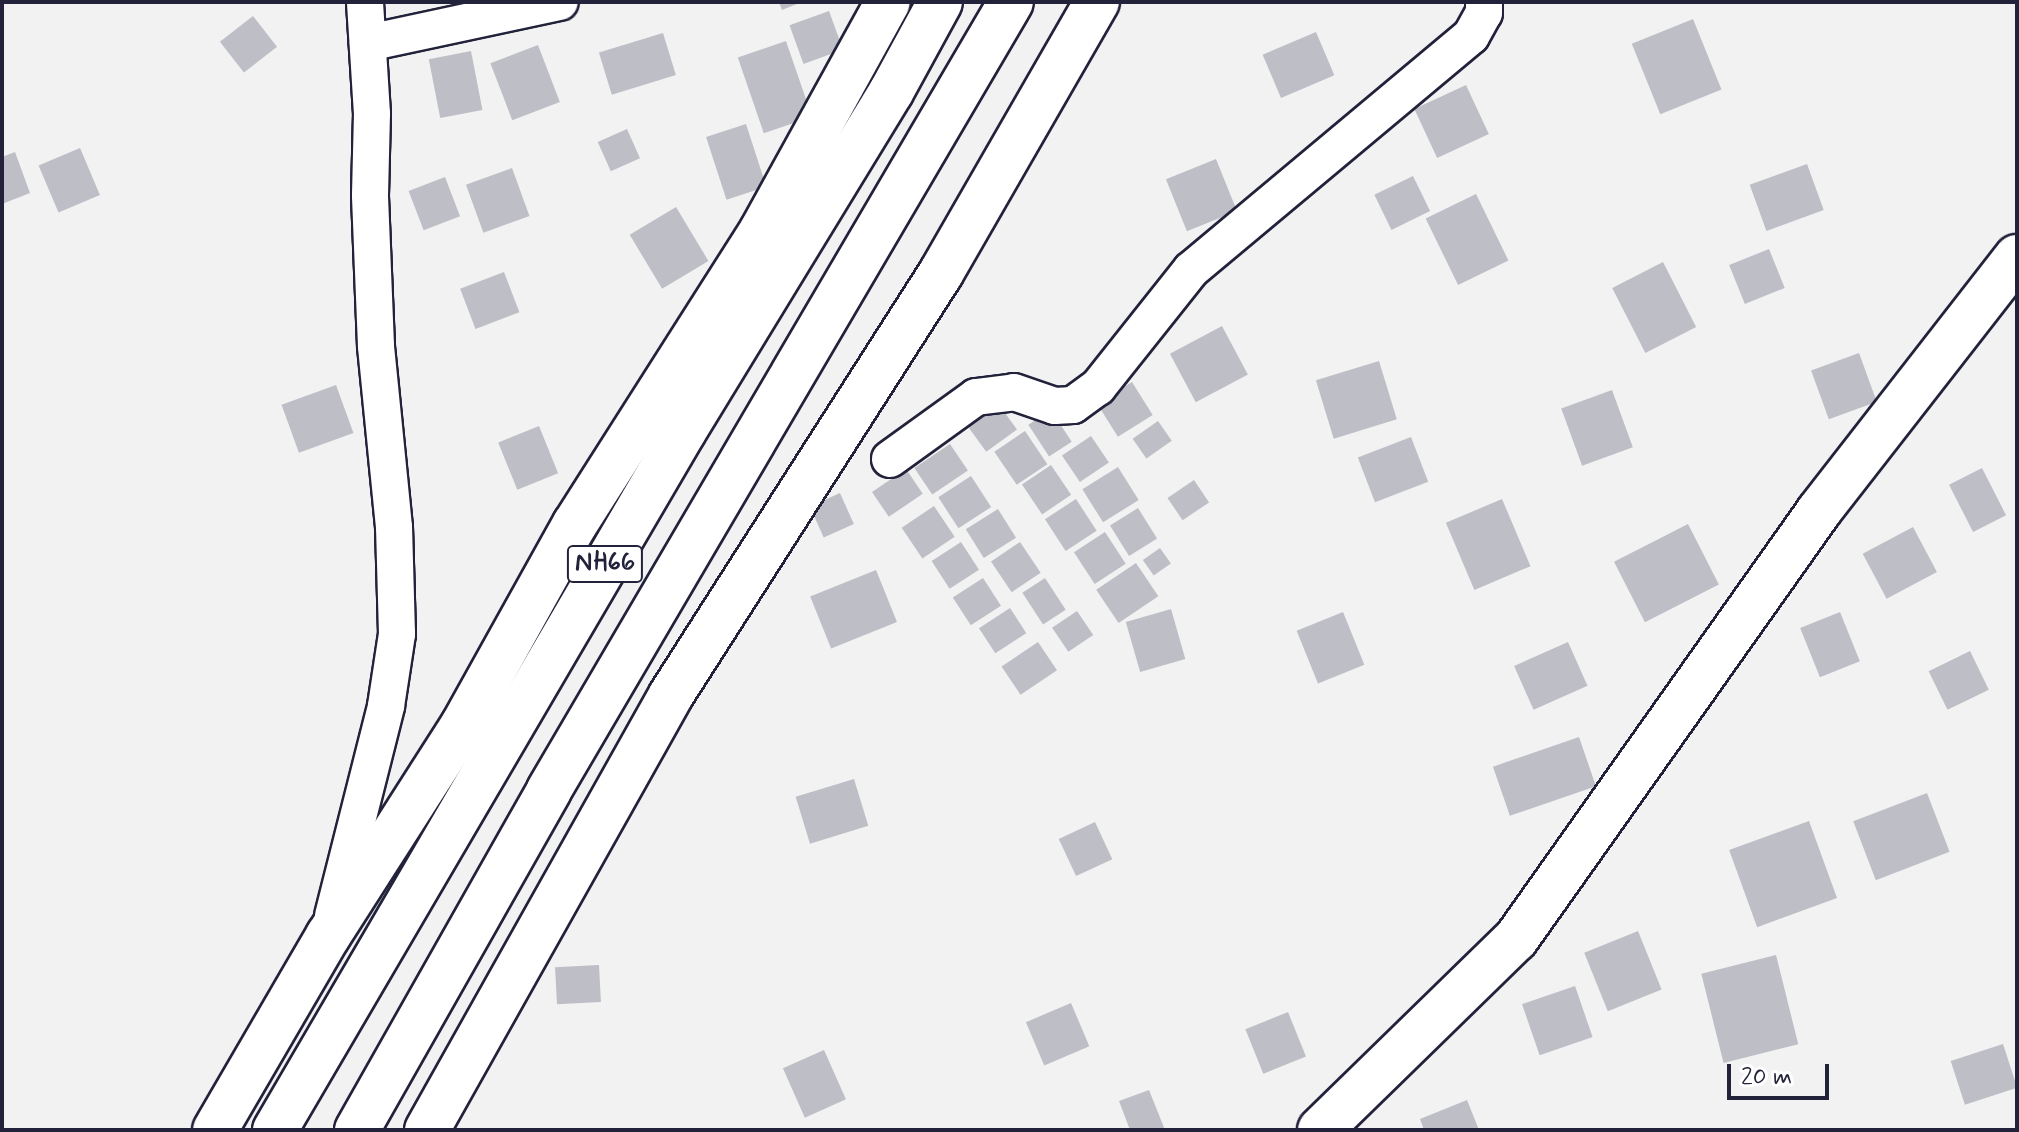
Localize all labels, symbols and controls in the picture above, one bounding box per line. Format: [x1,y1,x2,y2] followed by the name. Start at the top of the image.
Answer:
[565,542,645,586] road number: NH66
[1731,1048,1833,1098] scale bar
[1741,1062,1792,1093] text: 20 m

